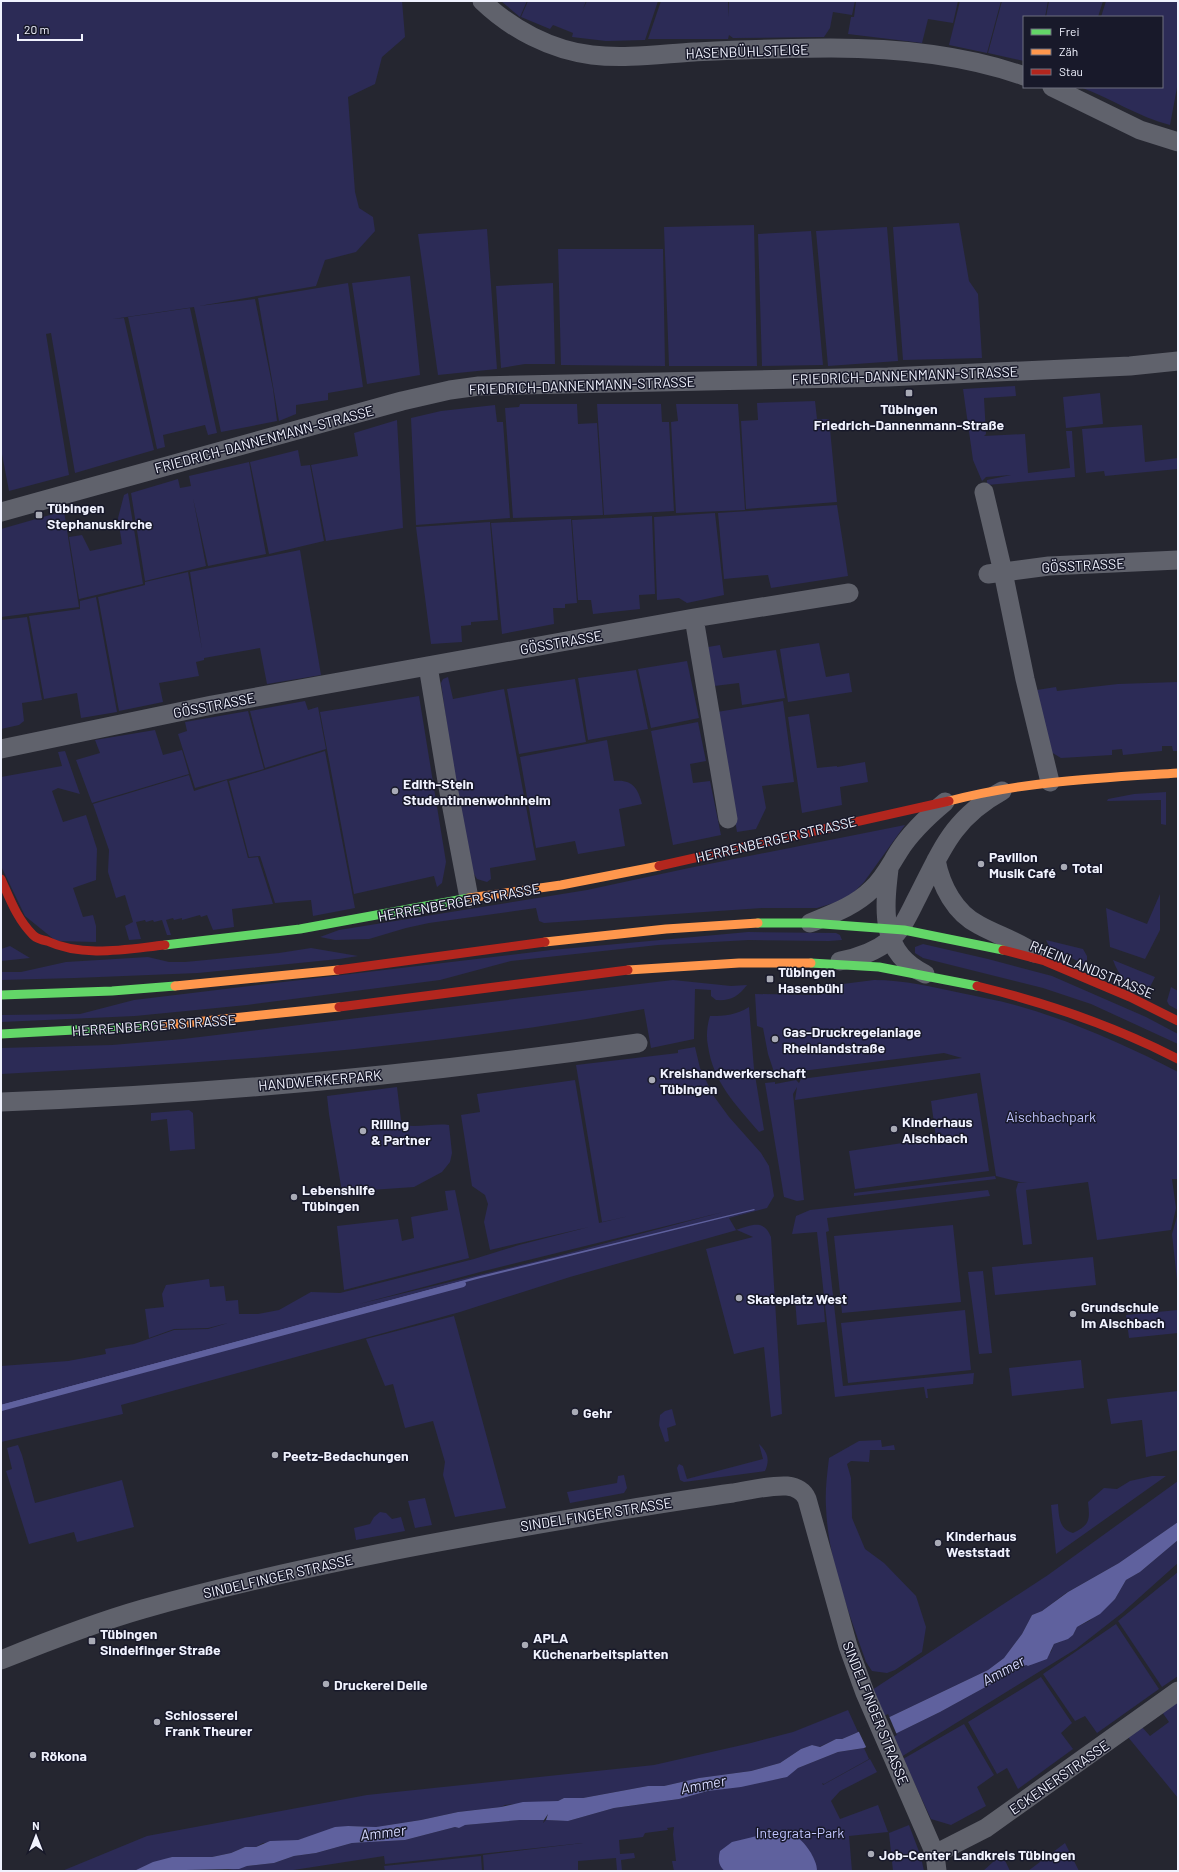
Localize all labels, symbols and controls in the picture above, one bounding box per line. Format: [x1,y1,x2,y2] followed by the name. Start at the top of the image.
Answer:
[18,16,82,42] scale bar
[1023,16,1163,88] legend
[24,22,50,36] text: 20 m
[1059,24,1079,38] text: Frei
[685,40,809,62] street label: HASENBÜHLSTEIGE
[1059,44,1078,58] text: Zäh
[1059,64,1083,78] text: Stau
[792,363,1018,387] street label: FRIEDRICH-DANNENMANN-STRASSE
[469,373,695,397] street label: FRIEDRICH-DANNENMANN-STRASSE
[904,388,914,398] marker: Tübingen Friedrich-Dannenmann-Straße
[814,400,1005,433] place label: Tübingen Friedrich-Dannenmann-Straße
[152,401,376,477] street label: FRIEDRICH-DANNENMANN-STRASSE
[47,499,153,532] place label: Tübingen Stephanuskirche
[34,510,44,520] marker: Tübingen Stephanuskirche
[1041,554,1125,576] street label: GÖSSTRASSE
[519,626,603,658] street label: GÖSSTRASSE
[172,689,256,721] street label: GÖSSTRASSE
[403,775,551,808] place label: Edith-Stein Studentinnenwohnheim
[390,786,400,796] marker: Edith-Stein Studentinnenwohnheim
[694,812,858,866] street label: HERRENBERGER STRASSE
[989,848,1056,881] place label: Pavillon Musik Café
[976,859,986,869] marker: Pavillon Musik Café
[1072,859,1103,876] place label: Total
[1059,862,1069,872] marker: Total
[377,879,541,925] street label: HERRENBERGER STRASSE
[1028,936,1156,1002] street label: RHEINLANDSTRASSE
[778,963,843,996] place label: Tübingen Hasenbühl
[765,974,775,984] marker: Tübingen Hasenbühl
[71,1011,237,1039] street label: HERRENBERGER STRASSE
[783,1023,922,1056] place label: Gas-Druckregelanlage Rheinlandstraße
[770,1034,780,1044] marker: Gas-Druckregelanlage Rheinlandstraße
[660,1064,806,1097] place label: Kreishandwerkerschaft Tübingen
[258,1066,383,1094] street label: HANDWERKERPARK
[647,1075,657,1085] marker: Kreishandwerkerschaft Tübingen
[1006,1108,1096,1125] park label: Aischbachpark
[902,1113,973,1146] place label: Kinderhaus Aischbach
[371,1115,431,1148] place label: Rilling & Partner
[889,1124,899,1134] marker: Kinderhaus Aischbach
[358,1126,368,1136] marker: Rilling & Partner
[302,1181,375,1214] place label: Lebenshilfe Tübingen
[289,1192,299,1202] marker: Lebenshilfe Tübingen
[747,1290,847,1307] place label: Skateplatz West
[734,1293,744,1303] marker: Skateplatz West
[1081,1298,1165,1331] place label: Grundschule im Aischbach
[1068,1309,1078,1319] marker: Grundschule im Aischbach
[583,1404,613,1421] place label: Gehr
[570,1407,580,1417] marker: Gehr
[283,1447,409,1464] place label: Peetz-Bedachungen
[270,1450,280,1460] marker: Peetz-Bedachungen
[519,1494,673,1534] street label: SINDELFINGER STRASSE
[946,1527,1017,1560] place label: Kinderhaus Weststadt
[933,1538,943,1548] marker: Kinderhaus Weststadt
[201,1550,355,1602] street label: SINDELFINGER STRASSE
[100,1625,221,1658] place label: Tübingen Sindelfinger Straße
[533,1629,669,1662] place label: APLA Küchenarbeitsplatten
[87,1636,97,1646] marker: Tübingen Sindelfinger Straße
[839,1639,913,1787] street label: SINDELFINGER STRASSE
[520,1640,530,1650] marker: APLA Küchenarbeitsplatten
[979,1651,1028,1689] water label: Ammer
[334,1676,428,1693] place label: Druckerei Deile
[321,1679,331,1689] marker: Druckerei Deile
[165,1706,253,1739] place label: Schlosserei Frank Theurer
[152,1717,162,1727] marker: Schlosserei Frank Theurer
[1006,1736,1112,1818] street label: ECKENERSTRASSE
[41,1747,87,1764] place label: Rökona
[28,1750,38,1760] marker: Rökona
[679,1771,728,1797] water label: Ammer
[16,1816,56,1856] north arrow
[32,1819,40,1832] text: N
[359,1820,408,1844] water label: Ammer
[756,1824,844,1841] park label: Integrata-Park
[879,1846,1075,1863] place label: Job-Center Landkreis Tübingen
[866,1849,876,1859] marker: Job-Center Landkreis Tübingen

